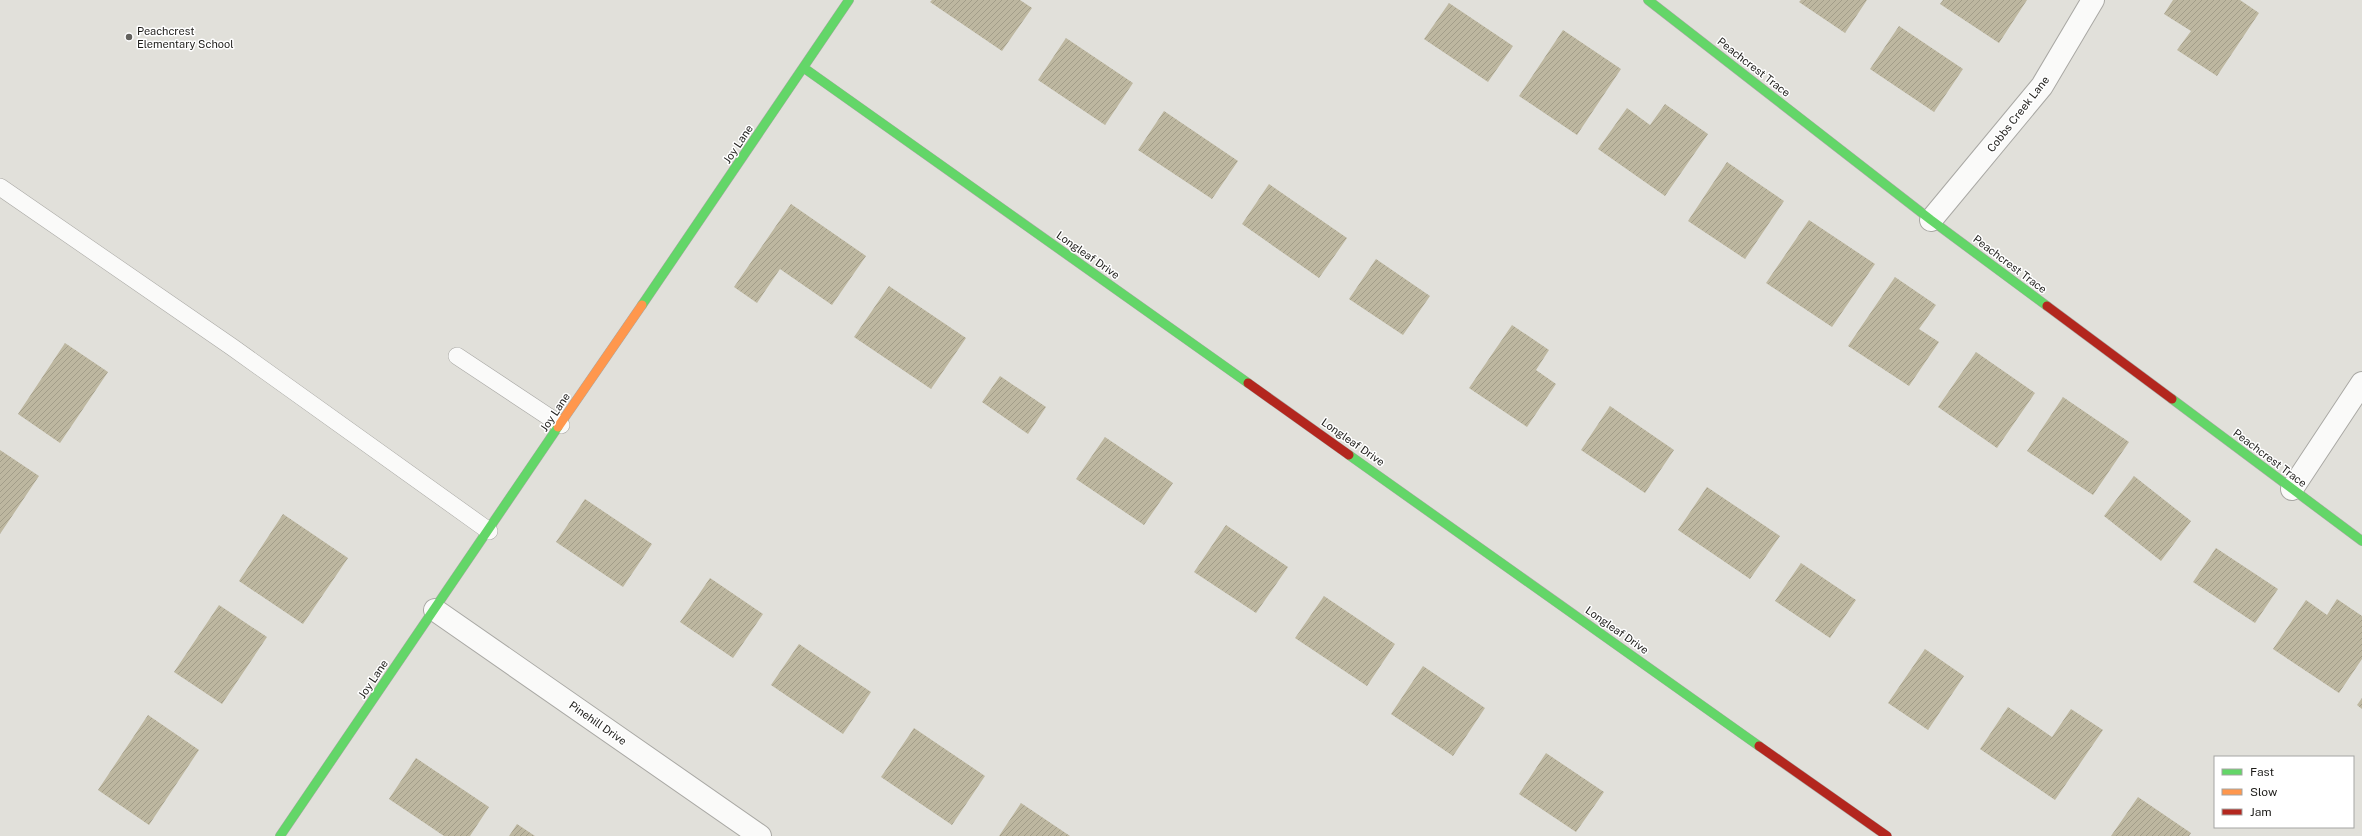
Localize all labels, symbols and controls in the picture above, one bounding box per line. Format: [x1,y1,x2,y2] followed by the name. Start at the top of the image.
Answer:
[137,25,234,50] place label: Peachcrest Elementary School
[124,32,134,42] marker: Peachcrest Elementary School
[1715,35,1793,99] street label: Peachcrest Trace
[1985,74,2051,154] street label: Cobbs Creek Lane
[721,122,755,166] street label: Joy Lane
[1054,229,1122,281] street label: Longleaf Drive
[1971,233,2049,295] street label: Peachcrest Trace
[538,390,572,434] street label: Joy Lane
[1319,416,1387,468] street label: Longleaf Drive
[2231,427,2309,489] street label: Peachcrest Trace
[1583,604,1651,656] street label: Longleaf Drive
[356,657,390,701] street label: Joy Lane
[567,699,629,747] street label: Pinehill Drive
[2214,756,2354,828] legend
[2250,765,2275,779] text: Fast
[2250,785,2278,799] text: Slow
[2250,805,2272,819] text: Jam

